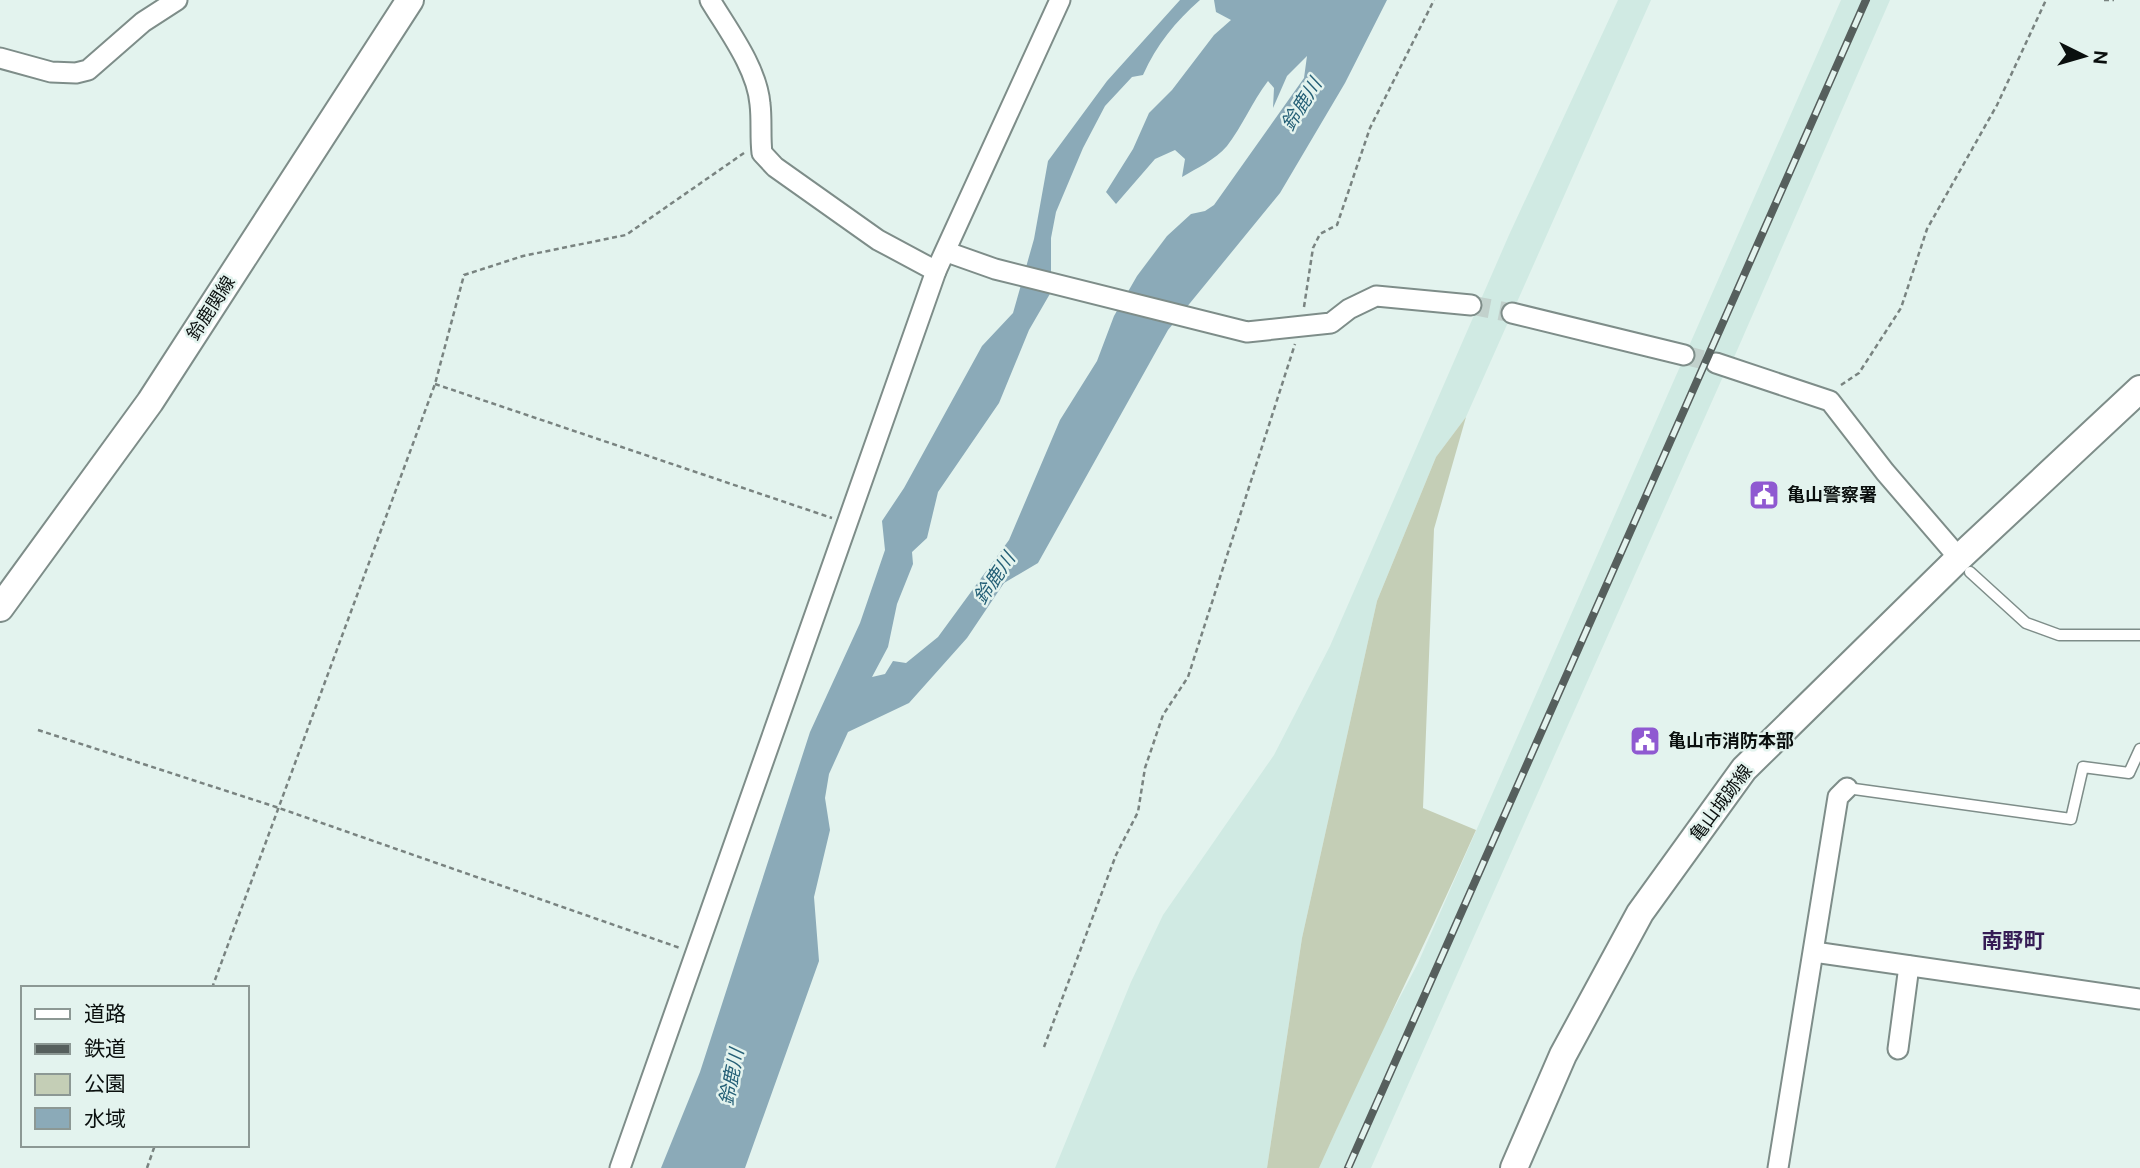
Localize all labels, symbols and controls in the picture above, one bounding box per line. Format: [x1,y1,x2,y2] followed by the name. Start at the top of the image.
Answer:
[2049,21,2119,91] north arrow
[2087,49,2113,65] text: N
[1276,72,1328,135] water label: 鈴鹿川
[181,271,241,345] street label: 鈴鹿関線
[1747,478,1781,512] public building icon: 亀山警察署
[1787,483,1877,507] place label: 亀山警察署
[968,546,1022,609] water label: 鈴鹿川
[1628,724,1662,758] public building icon: 亀山市消防本部
[1668,729,1794,753] place label: 亀山市消防本部
[1684,760,1758,846] street label: 亀山城跡線
[1982,927,2045,955] district label: 南野町
[21,986,248,1147] legend
[84,1000,126,1028] text: 道路
[84,1035,126,1063] text: 鉄道
[714,1045,750,1107] water label: 鈴鹿川
[84,1070,126,1098] text: 公園
[84,1105,126,1133] text: 水域

